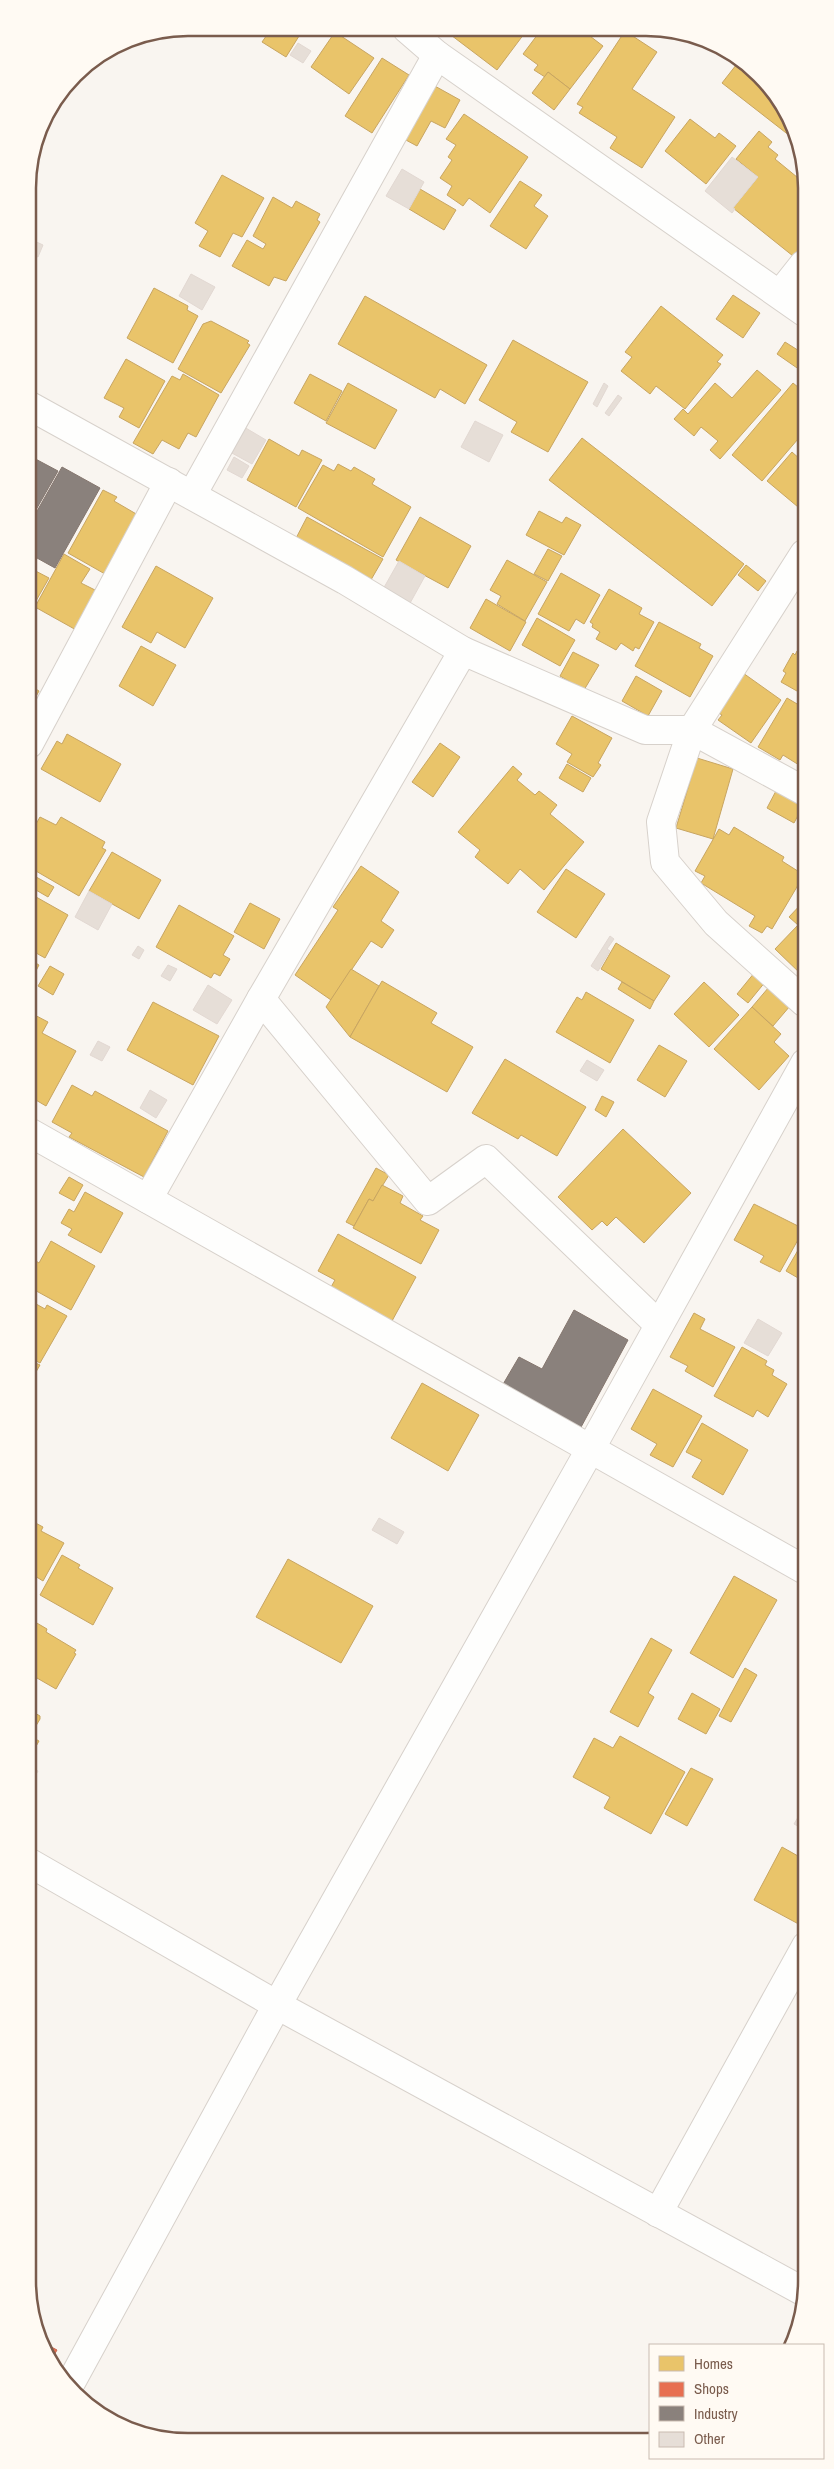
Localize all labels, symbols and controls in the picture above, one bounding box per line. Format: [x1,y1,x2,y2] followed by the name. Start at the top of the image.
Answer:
[649,2344,824,2459] legend
[694,2353,733,2374] text: Homes
[694,2378,729,2399] text: Shops
[694,2403,739,2424] text: Industry
[694,2428,725,2449] text: Other

